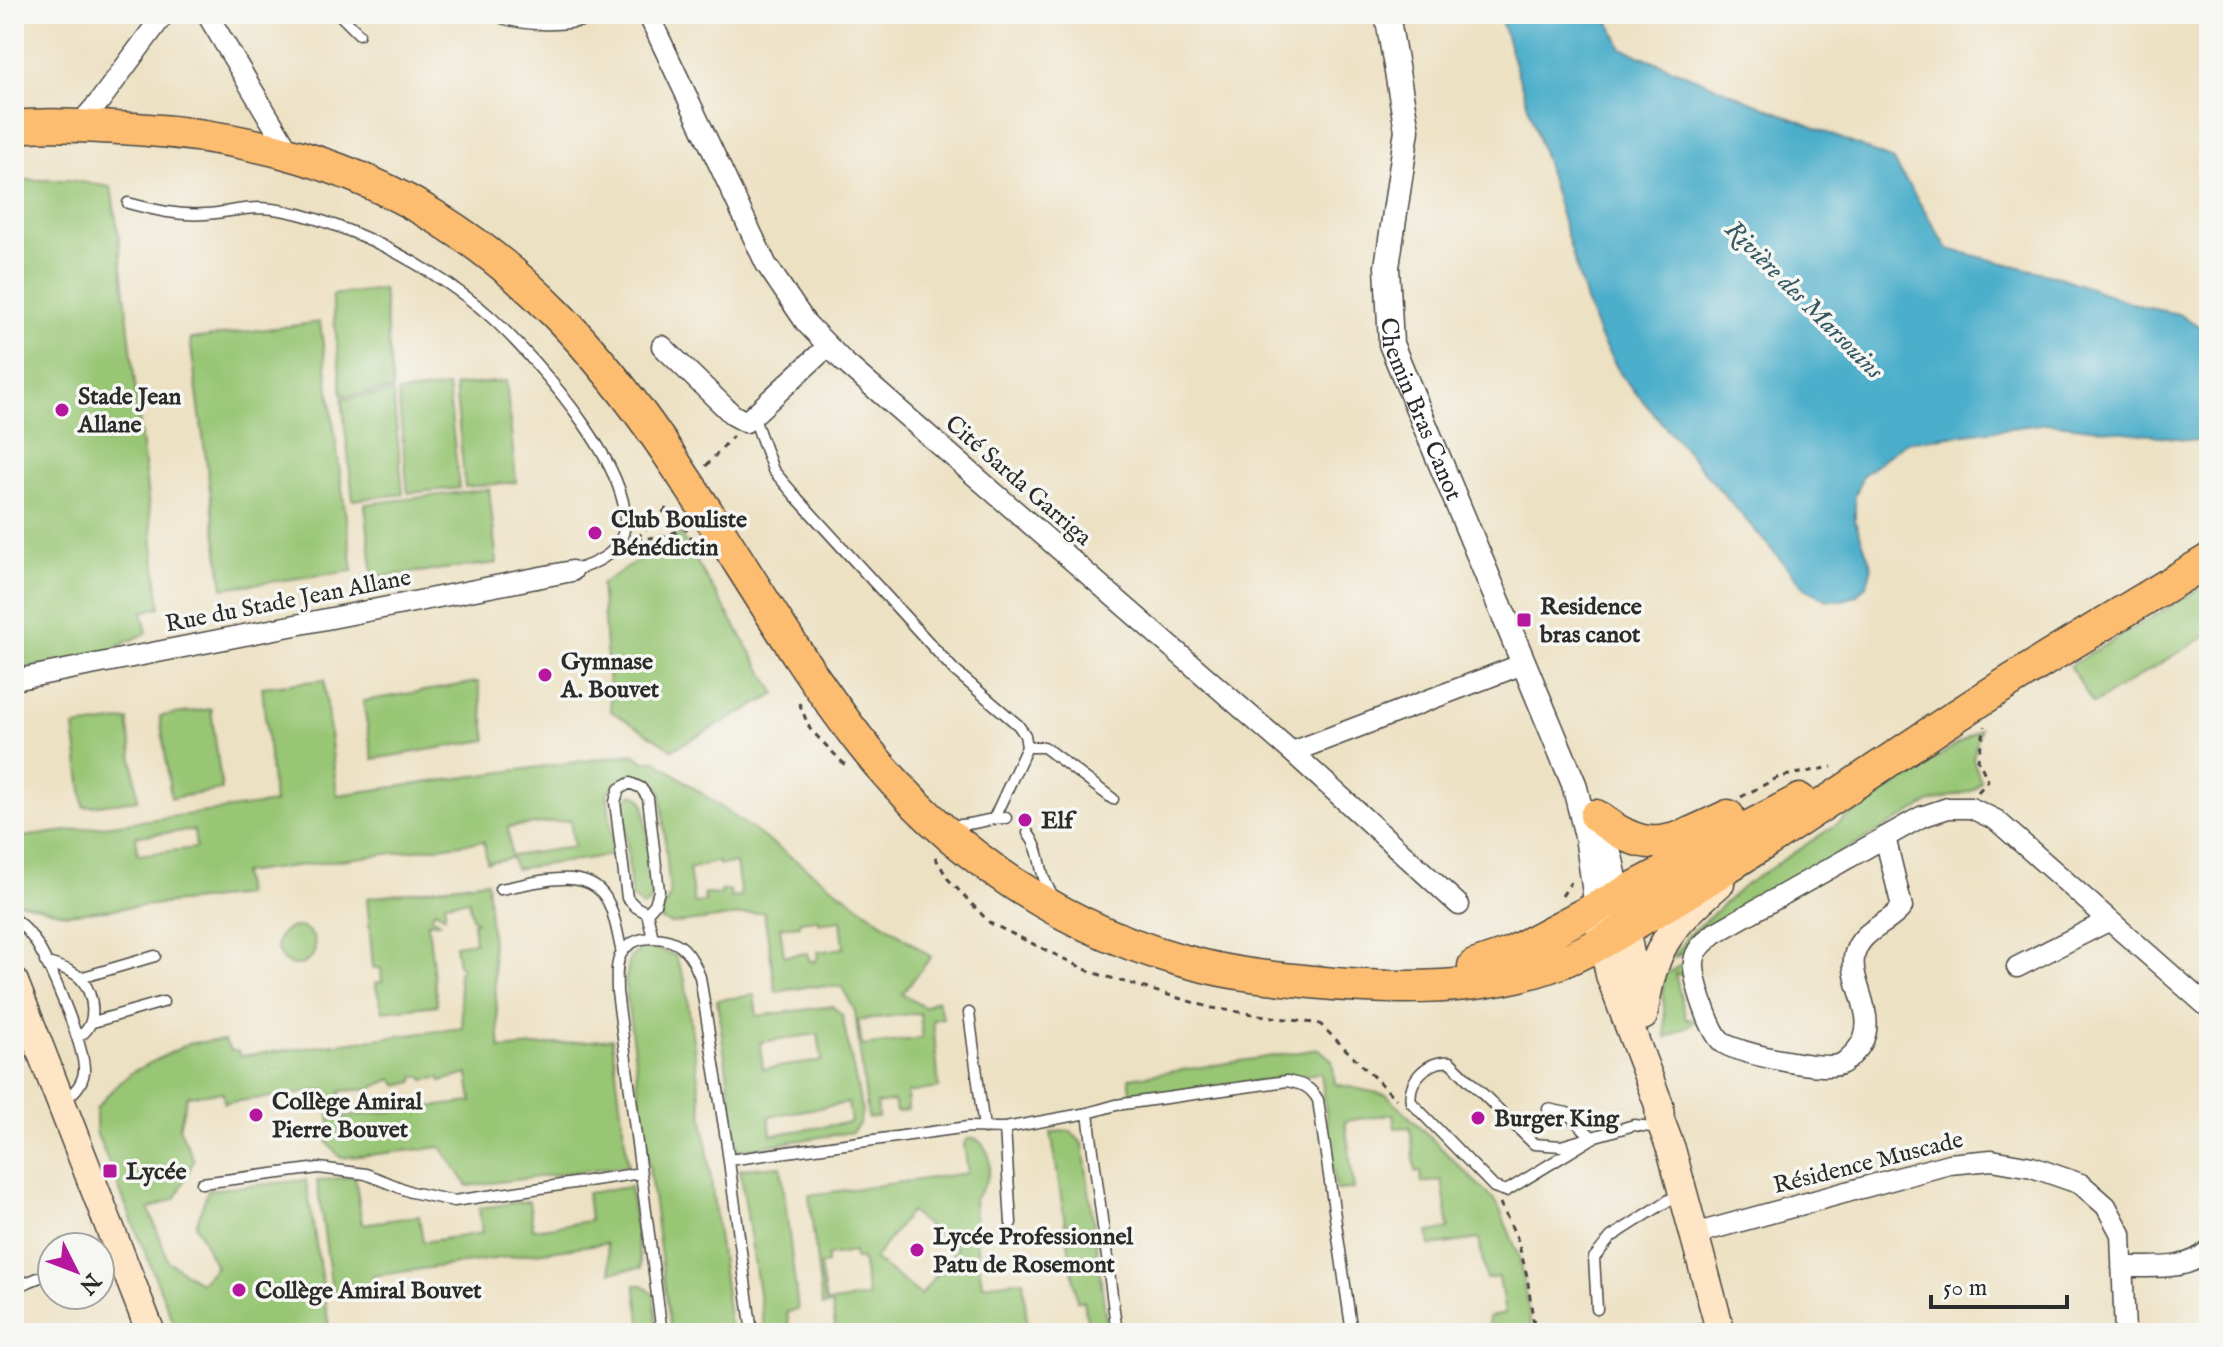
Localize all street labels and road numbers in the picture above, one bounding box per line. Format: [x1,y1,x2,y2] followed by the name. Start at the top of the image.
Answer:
[1373,317,1468,505] street label: Chemin Bras Canot
[938,409,1098,554] street label: Cité Sarda Garriga
[163,562,414,640] street label: Rue du Stade Jean Allane
[1770,1125,1967,1202] street label: Résidence Muscade

